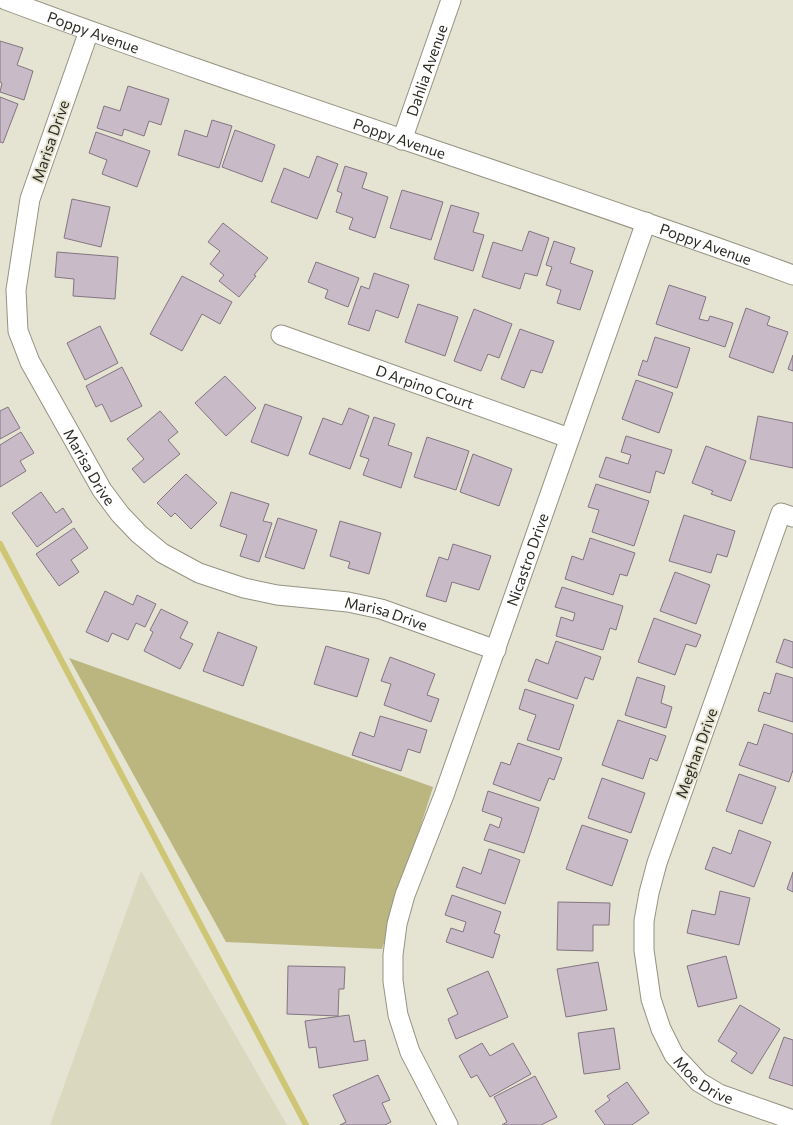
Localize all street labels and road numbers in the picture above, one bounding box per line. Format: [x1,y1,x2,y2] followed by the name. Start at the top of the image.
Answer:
[45,7,142,57] street label: Poppy Avenue
[402,22,451,118] street label: Dahlia Avenue
[28,97,72,184] street label: Marisa Drive
[351,114,448,162] street label: Poppy Avenue
[657,219,754,268] street label: Poppy Avenue
[373,361,477,412] street label: D Arpino Court
[60,425,119,509] street label: Marisa Drive
[502,511,552,608] street label: Nicastro Drive
[343,593,430,634] street label: Marisa Drive
[671,705,721,800] street label: Meghan Drive
[670,1052,736,1107] street label: Moe Drive

